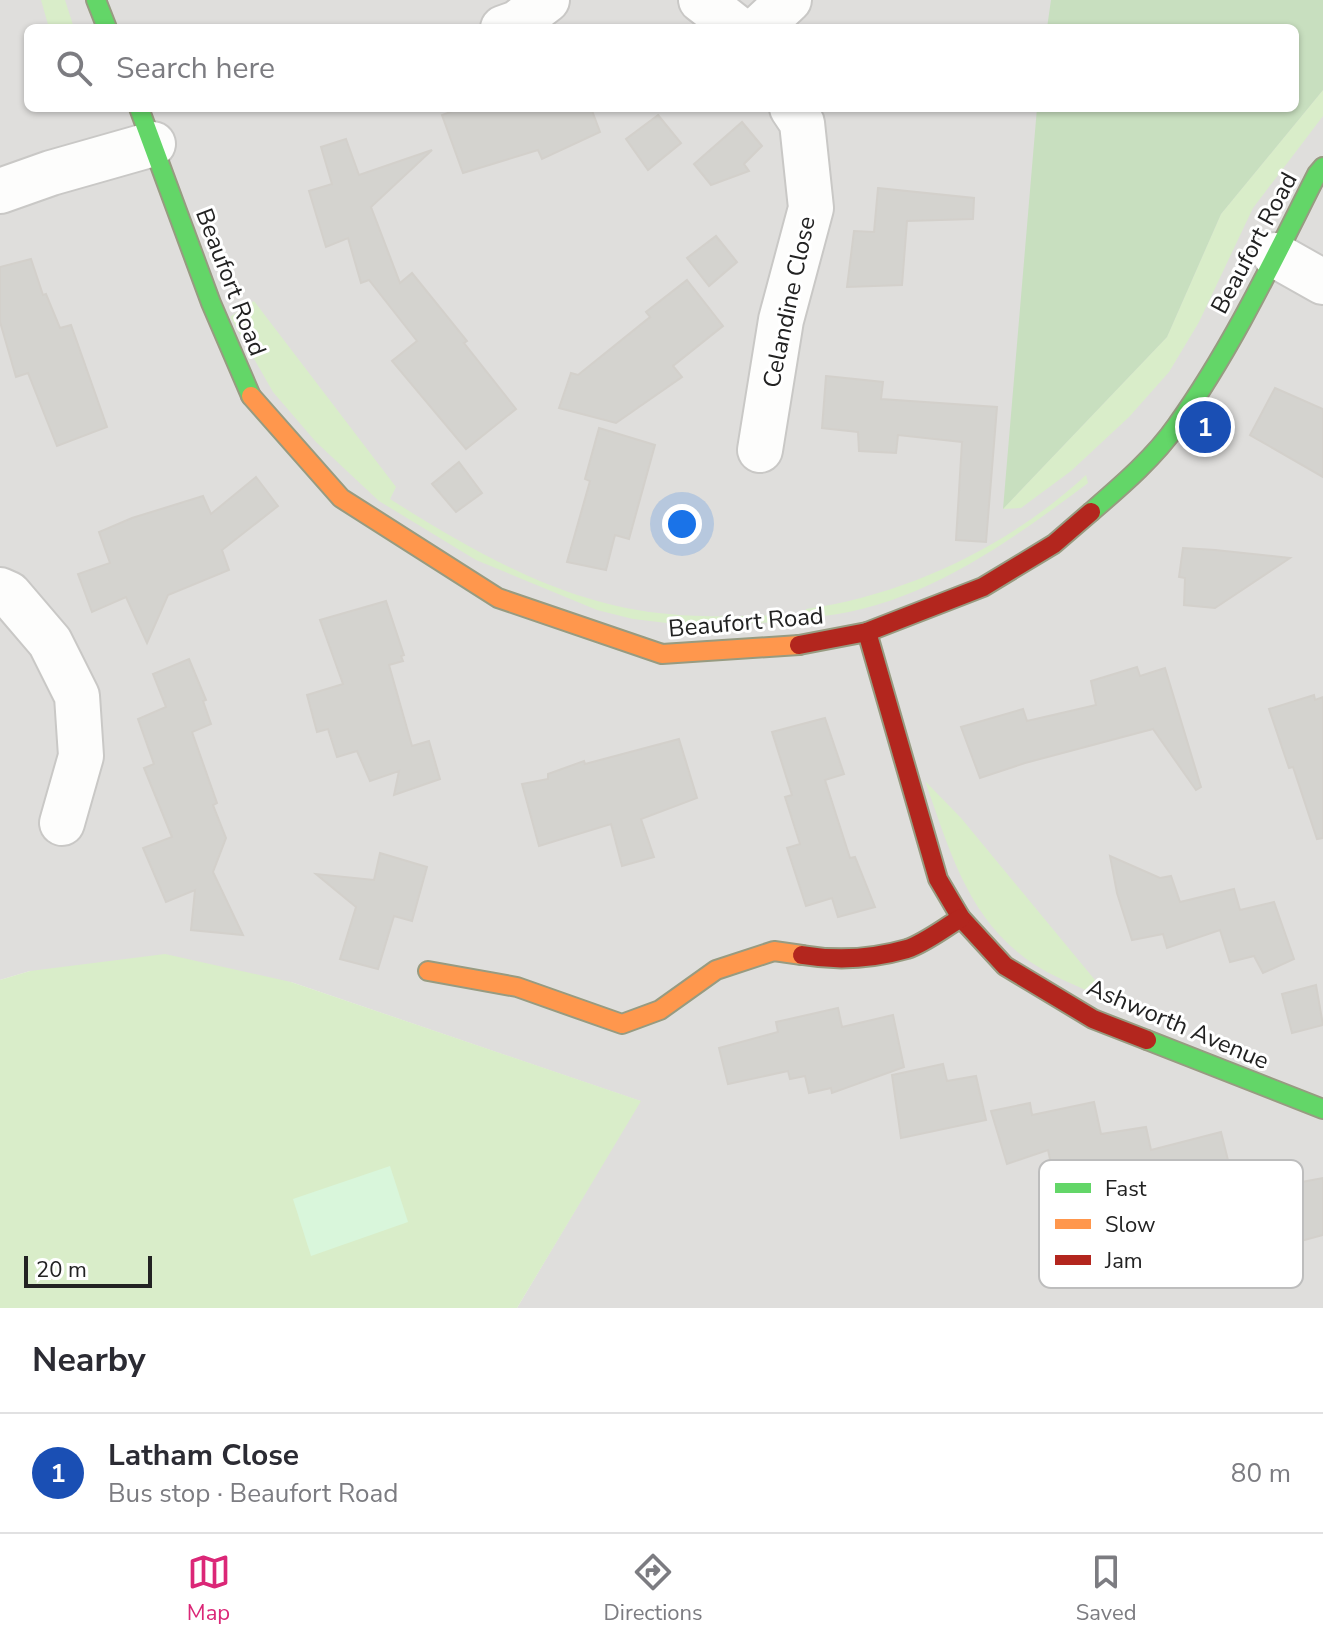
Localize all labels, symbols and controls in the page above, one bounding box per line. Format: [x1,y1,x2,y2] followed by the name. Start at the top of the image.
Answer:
[24,24,1299,112] search box
[52,46,96,90] icon: search
[116,48,275,89] text: Search here
[1203,167,1305,319] street label: Beaufort Road
[188,204,274,360] street label: Beaufort Road
[755,213,823,391] street label: Celandine Close
[1179,397,1231,457] pin: 1
[662,504,702,544] your location
[667,599,825,645] street label: Beaufort Road
[1082,971,1274,1077] street label: Ashworth Avenue
[1039,1160,1303,1288] legend
[1105,1174,1147,1204] text: Fast
[1105,1210,1156,1240] text: Slow
[1104,1246,1143,1276] text: Jam
[24,1252,152,1288] scale bar
[36,1255,87,1285] text: 20 m
[32,1337,146,1383] text: Nearby
[108,1435,299,1476] text: Latham Close
[50,1456,66,1491] text: 1
[1231,1456,1291,1491] text: 80 m
[108,1476,398,1511] text: Bus stop · Beaufort Road
[187,1550,231,1628] tab: Map
[604,1550,703,1628] tab: Directions
[1076,1550,1136,1628] tab: Saved

